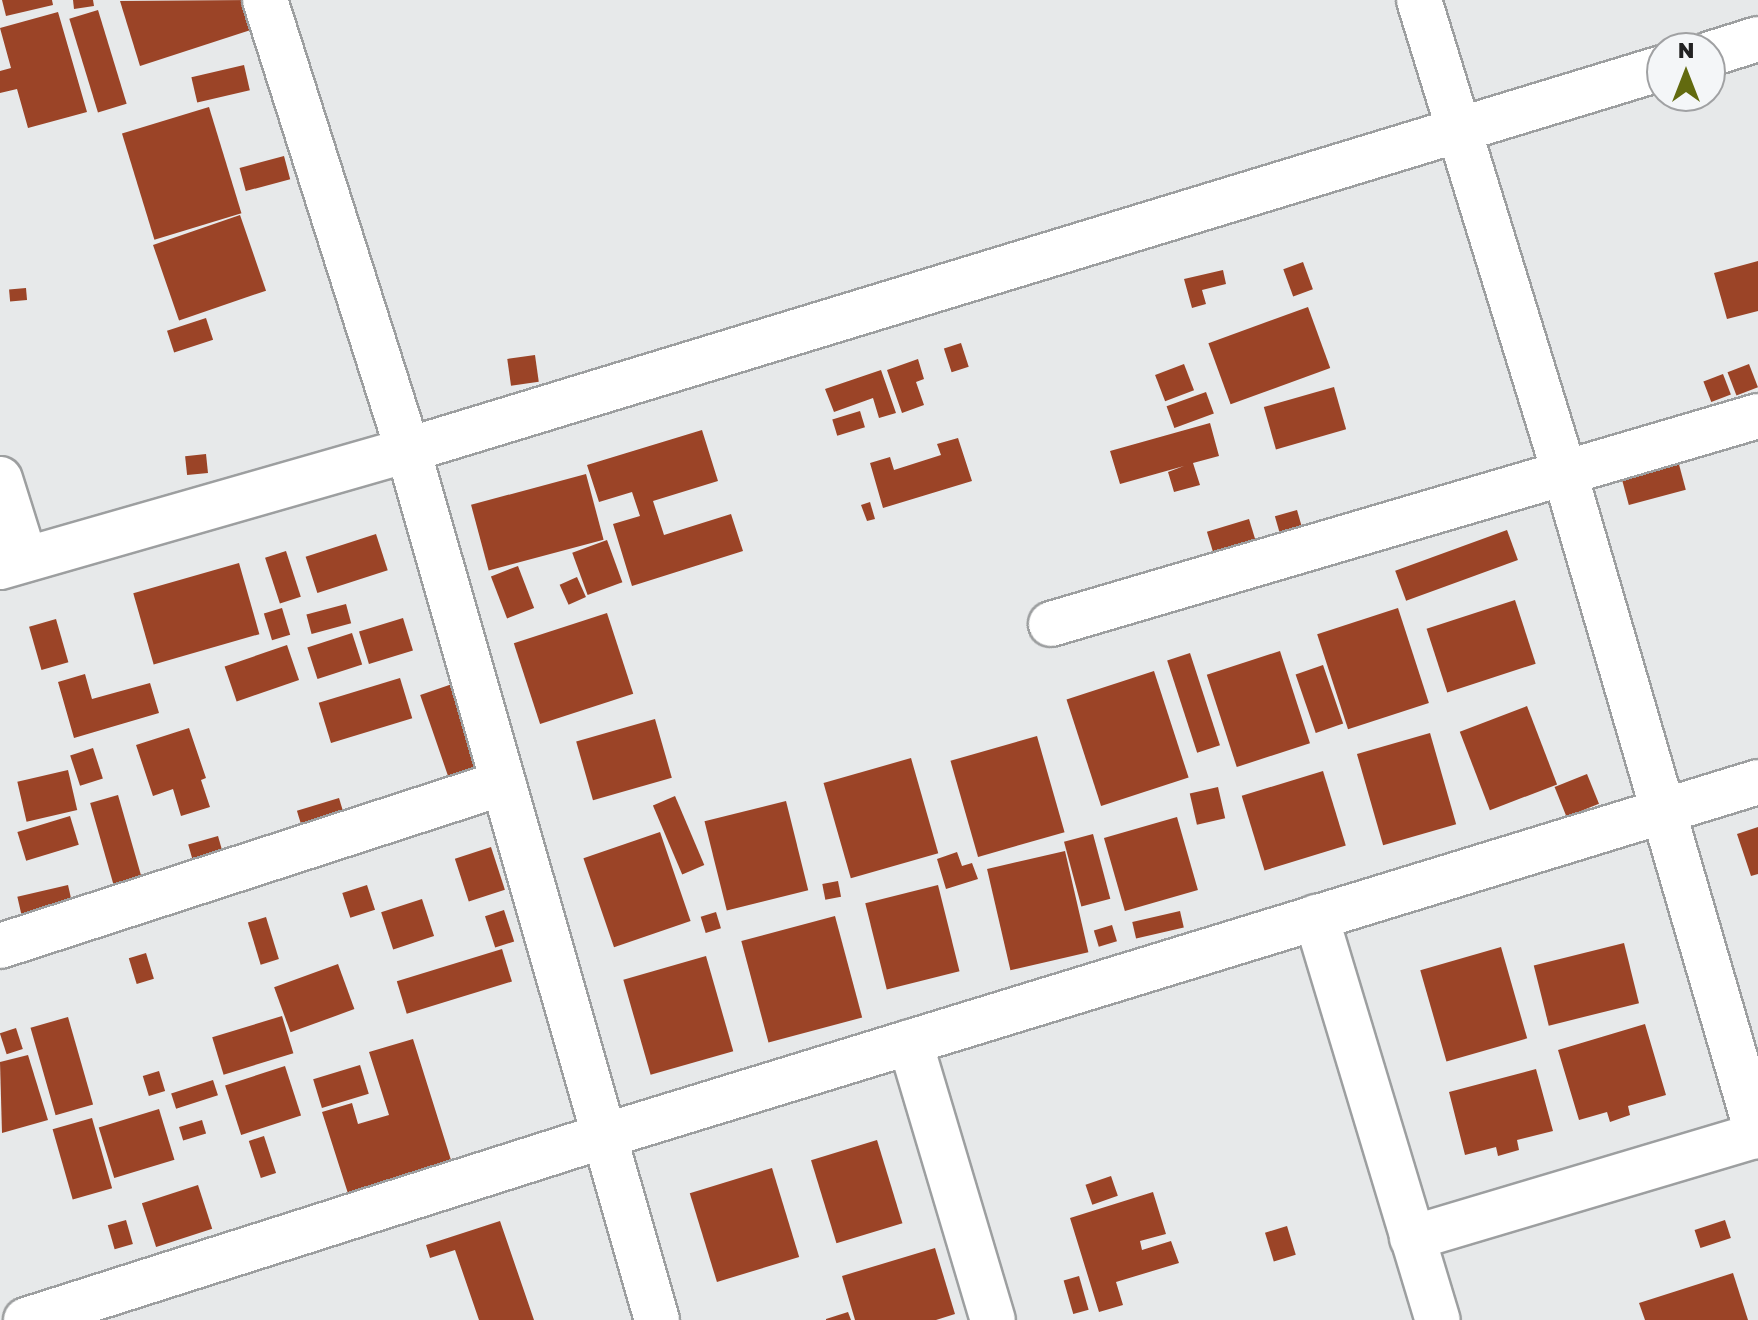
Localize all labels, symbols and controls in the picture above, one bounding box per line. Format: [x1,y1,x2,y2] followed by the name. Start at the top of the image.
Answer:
[1646,32,1726,112] north arrow
[1678,36,1694,63] text: N

